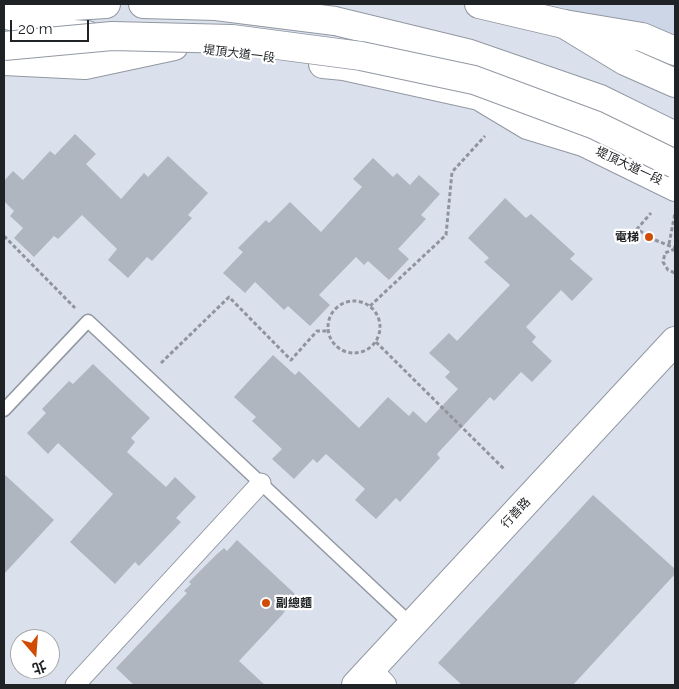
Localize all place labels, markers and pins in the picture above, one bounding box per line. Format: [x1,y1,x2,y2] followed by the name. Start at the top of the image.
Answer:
[615,230,639,244] place label: 電梯
[643,231,655,243] marker: 電梯
[276,596,312,610] place label: 副總麵
[260,597,272,609] marker: 副總麵

